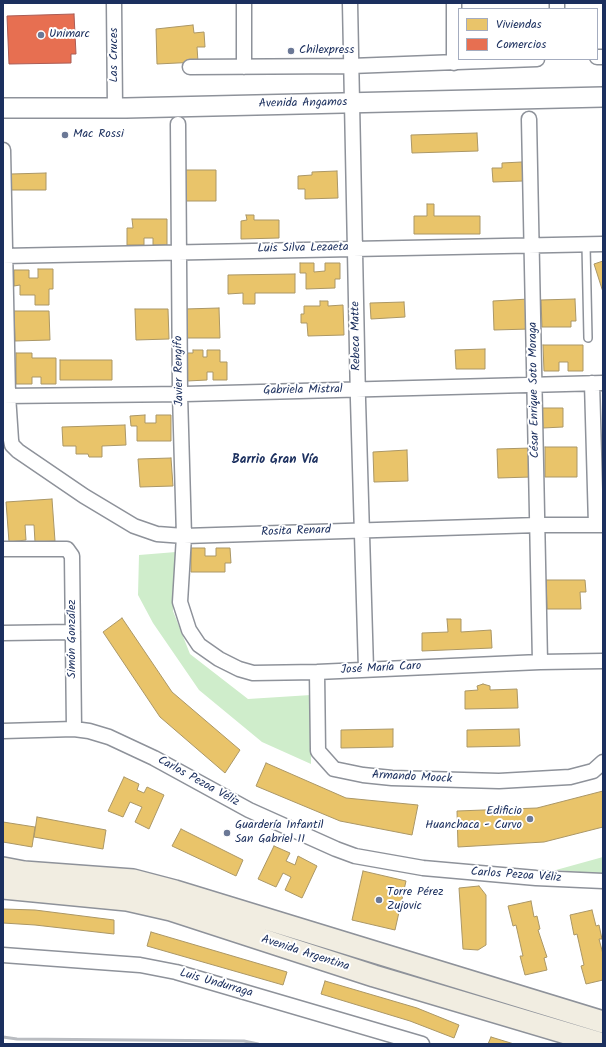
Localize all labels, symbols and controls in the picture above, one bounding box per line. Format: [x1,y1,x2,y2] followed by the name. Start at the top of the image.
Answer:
[458,8,598,60] legend
[496,15,542,34] text: Viviendas
[49,28,90,42] place label: Unimarc
[108,28,122,82] street label: Las Cruces
[36,30,46,40] marker: Unimarc
[496,35,546,54] text: Comercios
[299,44,354,58] place label: Chilexpress
[286,46,296,56] marker: Chilexpress
[259,96,347,112] street label: Avenida Angamos
[73,128,124,142] place label: Mac Rossi
[60,130,70,140] marker: Mac Rossi
[257,241,349,257] street label: Luis Silva Lezaeta
[349,301,365,371] street label: Rebeca Matte
[527,322,543,458] street label: César Enrique Soto Moraga
[172,336,188,406] street label: Javier Rengifo
[263,383,343,399] street label: Gabriela Mistral
[232,453,318,469] district label: Barrio Gran Vía
[261,524,331,540] street label: Rosita Renard
[66,599,80,679] street label: Simón González
[340,660,422,678] street label: José María Caro
[155,754,241,810] street label: Carlos Pezoa Véliz
[371,769,453,787] street label: Armando Moock
[425,805,522,833] place label: Edificio Huanchaca - Curvo
[525,814,535,824] marker: Edificio Huanchaca - Curvo
[235,819,323,847] place label: Guardería Infantil San Gabriel II
[222,828,232,838] marker: Guardería Infantil San Gabriel II
[470,866,562,886] street label: Carlos Pezoa Véliz
[387,886,443,914] place label: Torre Pérez Zujovic
[374,895,384,905] marker: Torre Pérez Zujovic
[259,933,351,975] street label: Avenida Argentina
[178,967,254,1001] street label: Luis Undurraga

